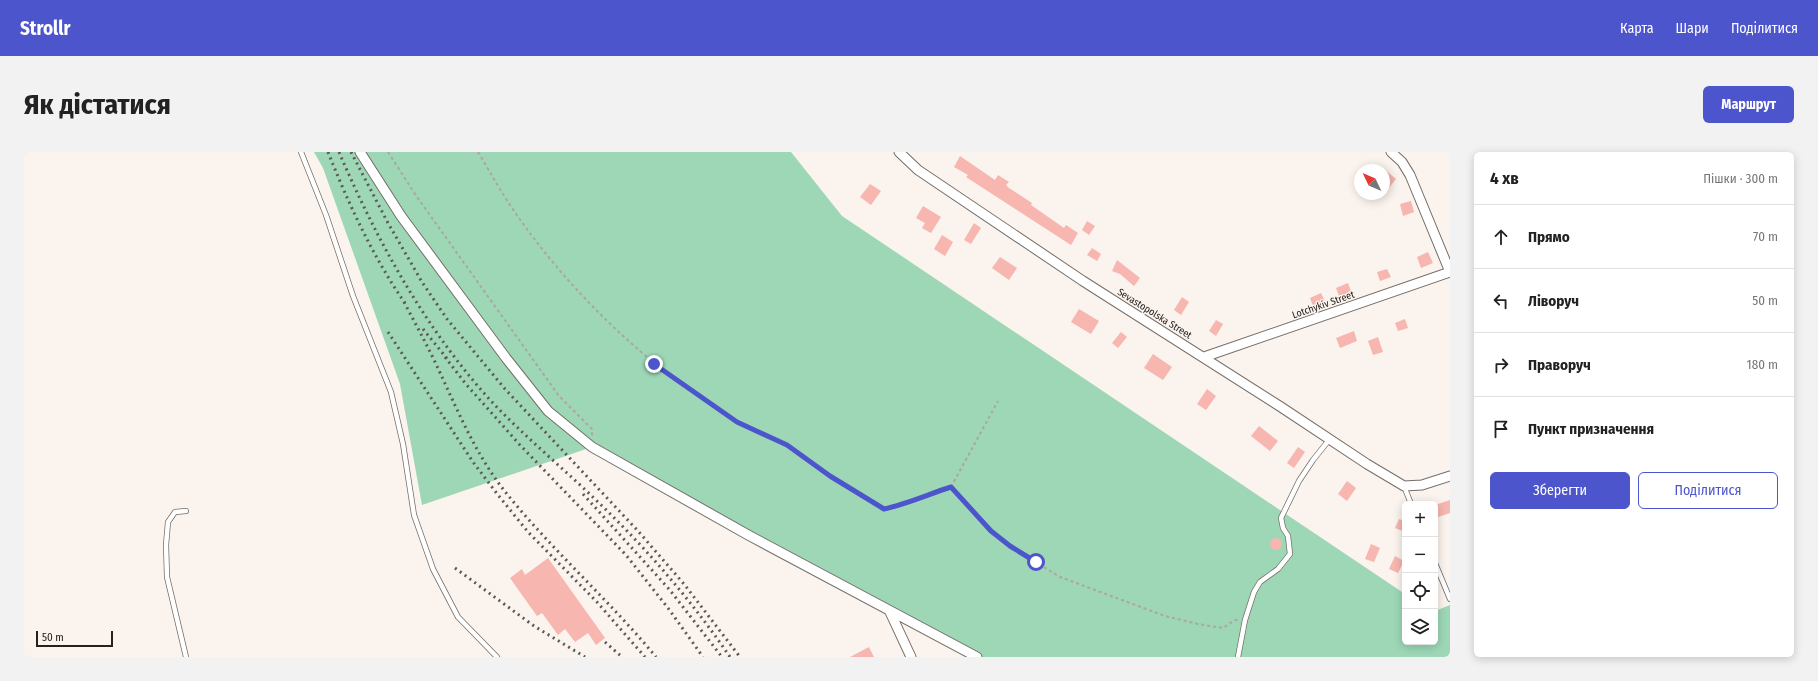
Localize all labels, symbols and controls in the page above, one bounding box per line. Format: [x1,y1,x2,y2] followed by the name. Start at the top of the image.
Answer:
[20,17,70,40] text: Strollr
[1620,20,1654,37] text: Карта
[1676,20,1709,37] text: Шари
[1731,20,1798,37] text: Поділитися
[1703,86,1794,123] button: Маршрут
[24,88,171,121] text: Як дістатися
[1354,164,1390,200] north arrow
[1490,168,1519,189] text: 4 хв
[1703,171,1778,186] text: Пішки · 300 m
[1490,226,1512,248] icon: ahead
[1528,228,1570,246] text: Прямо
[1753,229,1778,244] text: 70 m
[1115,286,1195,342] street label: Sevastopolska Street
[1291,288,1357,321] street label: Lotchykiv Street
[1490,290,1512,312] icon: left
[1528,292,1579,310] text: Ліворуч
[1752,293,1778,308] text: 50 m
[1490,354,1512,376] icon: right
[645,355,663,373] route end
[1528,356,1591,374] text: Праворуч
[1747,357,1778,372] text: 180 m
[1490,418,1512,440] icon: arrive
[1528,420,1654,438] text: Пункт призначення
[1490,472,1630,509] button: Зберегти
[1638,472,1778,509] button: Поділитися
[1402,501,1438,645] map controls
[1402,501,1438,537] button: +
[1402,537,1438,573] button: −
[1027,553,1045,571] route start
[1402,573,1438,609] button: locate
[1402,609,1438,645] button: layers
[36,629,113,648] scale bar
[42,631,64,644] text: 50 m

